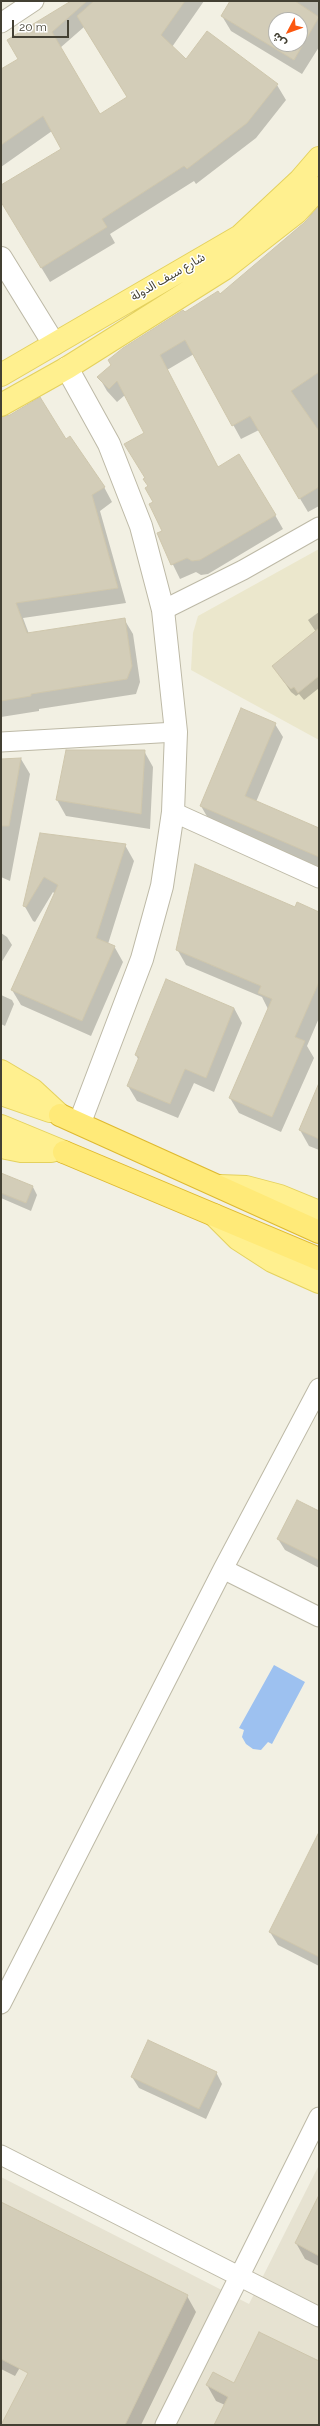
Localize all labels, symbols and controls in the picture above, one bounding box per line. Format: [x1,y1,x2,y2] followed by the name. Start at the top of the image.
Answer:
[14,12,71,38] scale bar
[268,12,308,52] north arrow
[19,20,47,34] text: 20 m
[269,30,289,50] text: ش
[128,250,208,304] street label: شارع سيف الدولة

